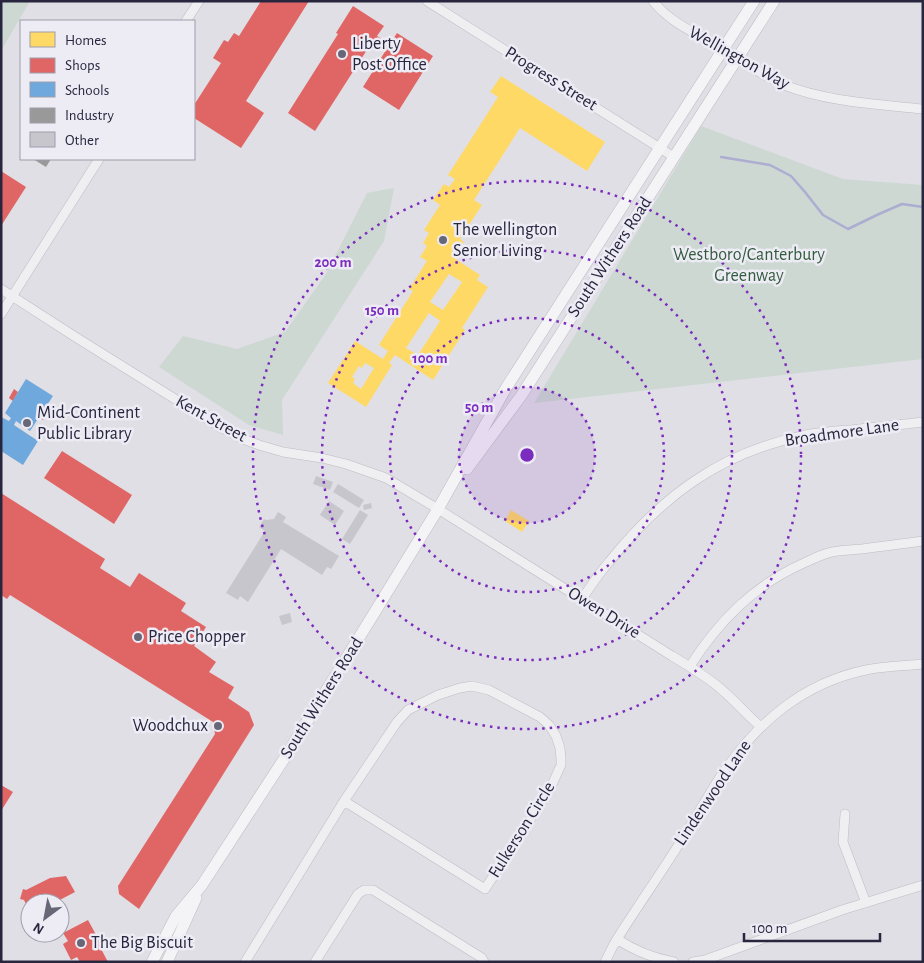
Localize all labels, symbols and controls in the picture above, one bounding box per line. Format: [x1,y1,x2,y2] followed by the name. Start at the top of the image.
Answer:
[20,20,195,160] legend
[686,23,793,93] street label: Wellington Way
[65,33,107,48] text: Homes
[352,35,427,74] place label: Liberty Post Office
[502,43,601,115] street label: Progress Street
[336,48,348,60] marker: Liberty Post Office
[65,58,100,73] text: Shops
[65,83,109,98] text: Schools
[65,108,114,123] text: Industry
[65,133,99,148] text: Other
[565,194,655,320] street label: South Withers Road
[453,221,557,260] place label: The wellington Senior Living
[437,234,449,246] marker: The wellington Senior Living
[673,246,825,285] park label: Westboro/Canterbury Greenway
[314,255,352,270] text: 200 m
[365,303,399,318] text: 150 m
[412,351,448,366] text: 100 m
[172,392,250,446] street label: Kent Street
[465,400,493,415] text: 50 m
[37,404,140,443] place label: Mid-Continent Public Library
[784,416,900,450] street label: Broadmore Lane
[21,417,33,429] marker: Mid-Continent Public Library
[518,446,536,464] centre of rings
[565,584,643,642] street label: Owen Drive
[148,628,246,646] place label: Price Chopper
[132,631,144,643] marker: Price Chopper
[277,634,367,762] street label: South Withers Road
[132,717,208,735] place label: Woodchux
[212,720,224,732] marker: Woodchux
[671,737,755,849] street label: Lindenwood Lane
[485,779,559,881] street label: Fulkerson Circle
[20,893,70,943] north arrow
[744,910,880,942] scale bar
[31,920,46,937] text: N
[752,921,787,936] text: 100 m
[91,934,193,952] place label: The Big Biscuit
[75,937,87,949] marker: The Big Biscuit

